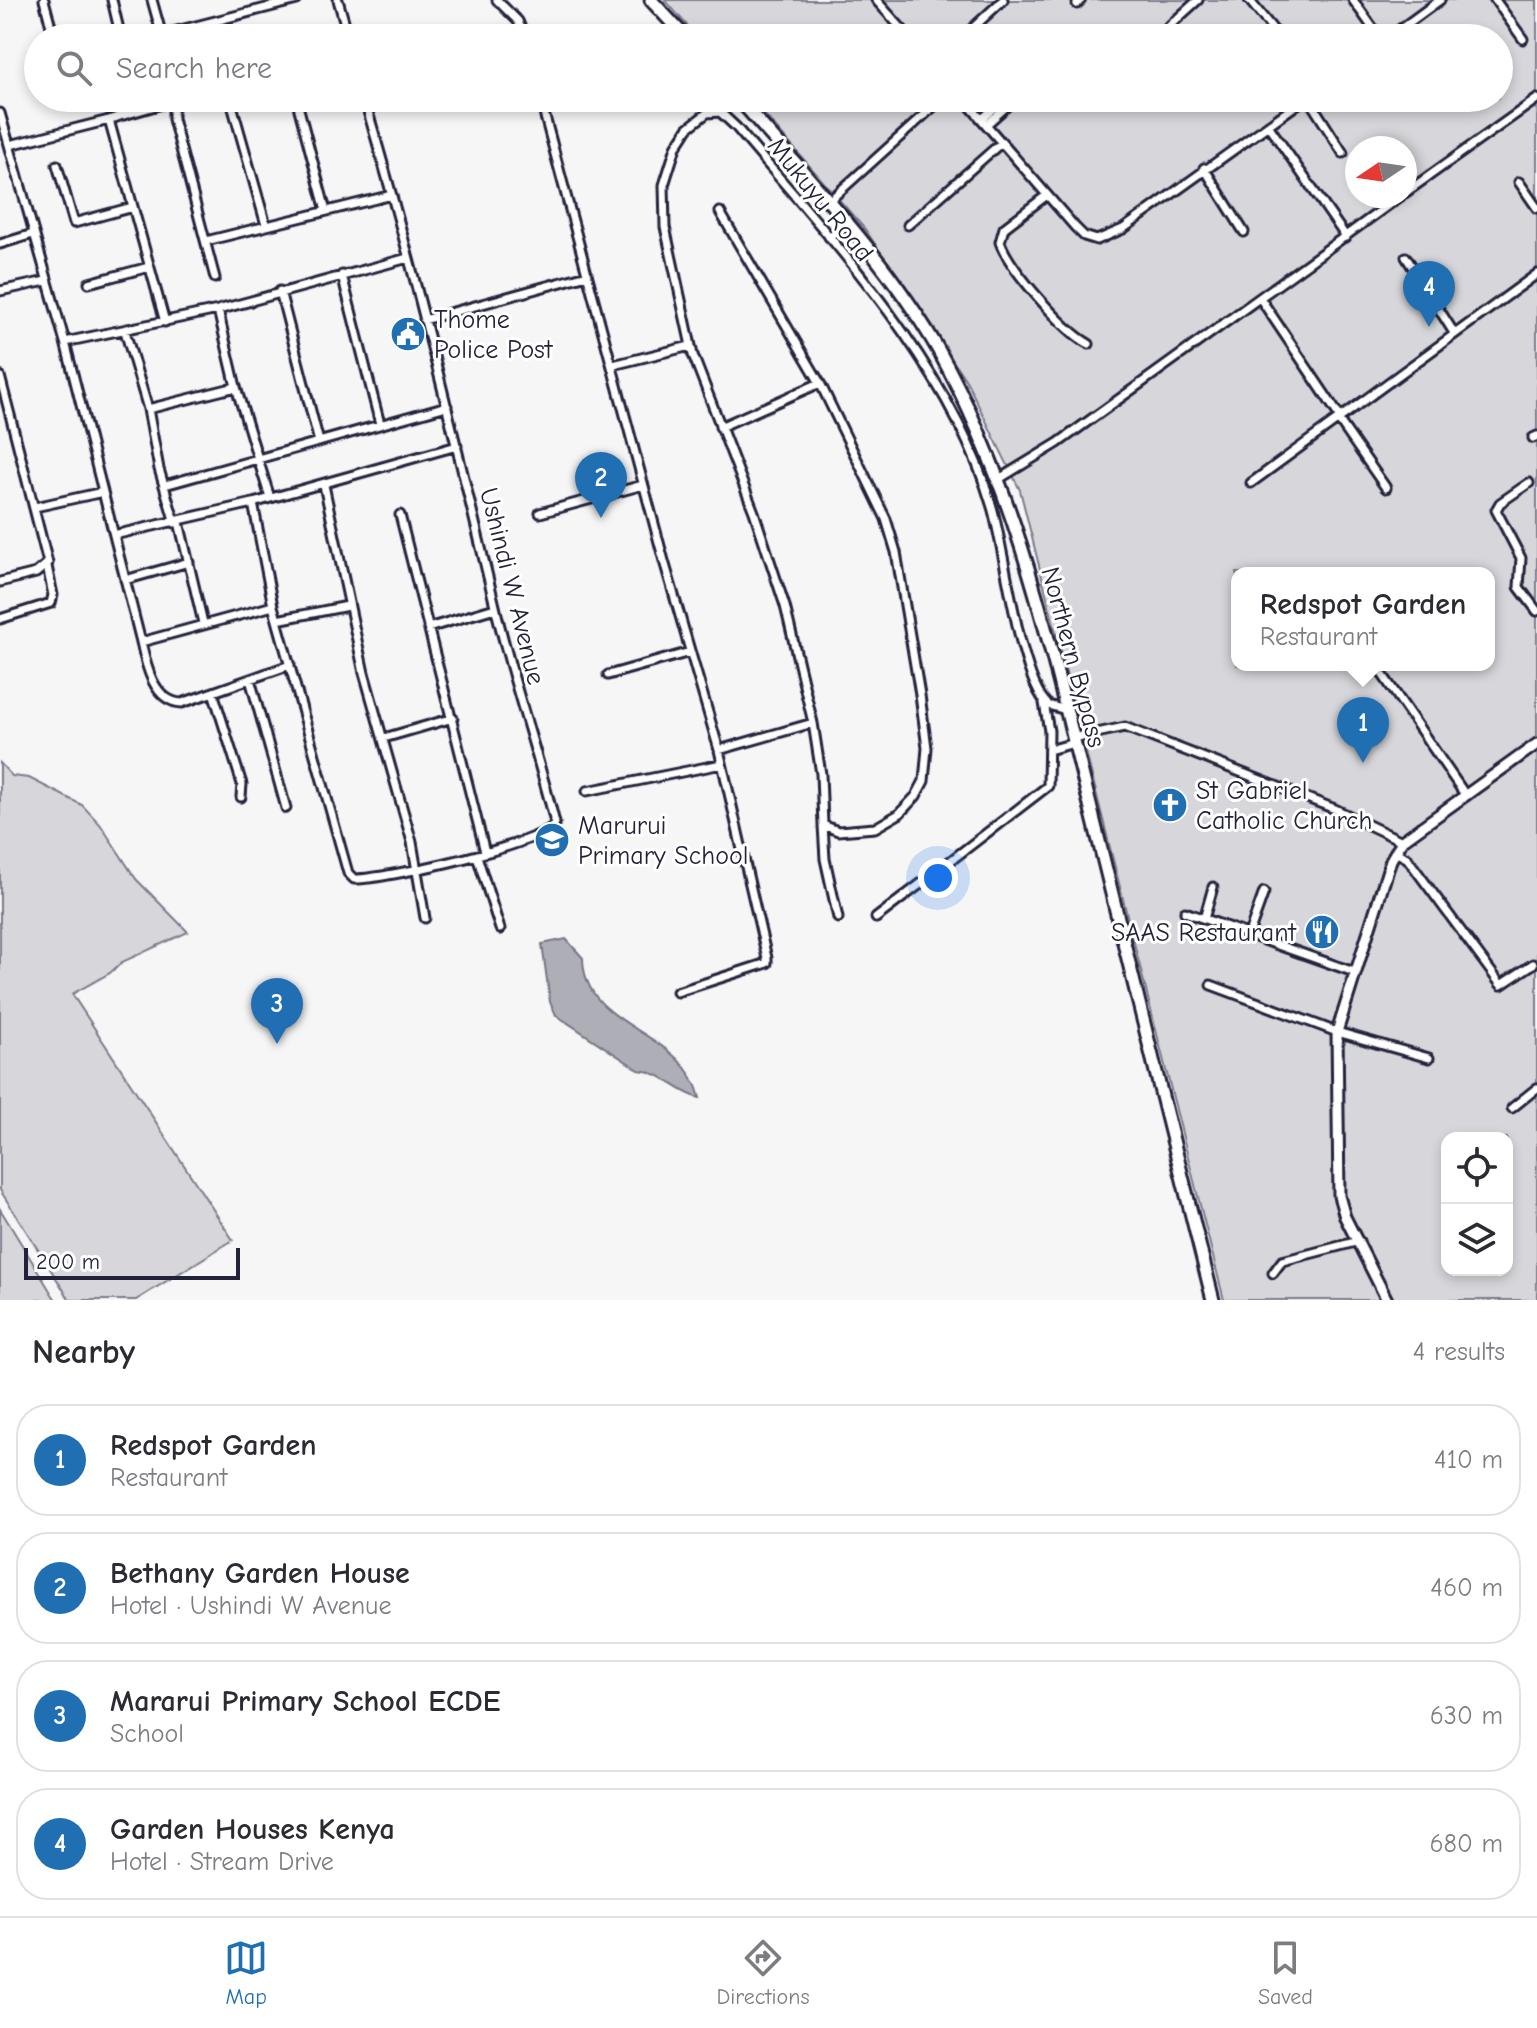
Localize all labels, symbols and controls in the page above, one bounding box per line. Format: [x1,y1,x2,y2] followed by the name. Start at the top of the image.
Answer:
[24,24,1513,112] search box
[52,46,96,90] icon: search
[116,51,272,86] text: Search here
[761,132,879,268] street label: Mukuyu Road
[1345,136,1417,208] north arrow
[1403,261,1455,327] pin: 4
[434,305,554,365] place label: Thome Police Post
[389,315,427,353] public building icon: Thome Police Post
[575,452,627,518] pin: 2
[473,485,551,688] street label: Ushindi W Avenue
[1035,564,1112,751] street label: Northern Bypass
[1231,567,1495,671] popup
[1260,587,1466,622] text: Redspot Garden
[1260,622,1377,652] text: Restaurant
[1337,697,1389,763] pin: 1
[1196,776,1373,836] place label: St Gabriel Catholic Church
[1151,786,1189,824] church icon: St Gabriel Catholic Church
[578,811,748,871] place label: Marurui Primary School
[533,821,571,859] school or university icon: Marurui Primary School
[918,858,958,898] your location
[1303,913,1341,951] restaurant icon: SAAS Restaurant
[1111,918,1298,948] place label: SAAS Restaurant
[251,978,303,1044] pin: 3
[1441,1132,1513,1276] map controls
[1441,1132,1513,1204] button: locate
[1441,1204,1513,1276] button: layers
[24,1244,240,1280] scale bar
[36,1249,100,1275] text: 200 m
[32,1332,135,1372] text: Nearby
[1413,1337,1505,1367] text: 4 results
[110,1428,316,1463] text: Redspot Garden
[55,1445,65,1475] text: 1
[1434,1445,1503,1475] text: 410 m
[110,1463,227,1493] text: Restaurant
[110,1556,410,1591] text: Bethany Garden House
[54,1573,66,1603] text: 2
[1430,1573,1503,1603] text: 460 m
[110,1591,391,1621] text: Hotel · Ushindi W Avenue
[110,1684,500,1719] text: Mararui Primary School ECDE
[54,1701,66,1731] text: 3
[1430,1701,1503,1731] text: 630 m
[110,1719,184,1749] text: School
[110,1812,395,1847] text: Garden Houses Kenya
[54,1829,66,1859] text: 4
[1429,1829,1503,1859] text: 680 m
[110,1847,334,1877] text: Hotel · Stream Drive
[224,1936,268,2010] tab: Map
[717,1936,810,2010] tab: Directions
[1258,1936,1313,2010] tab: Saved

